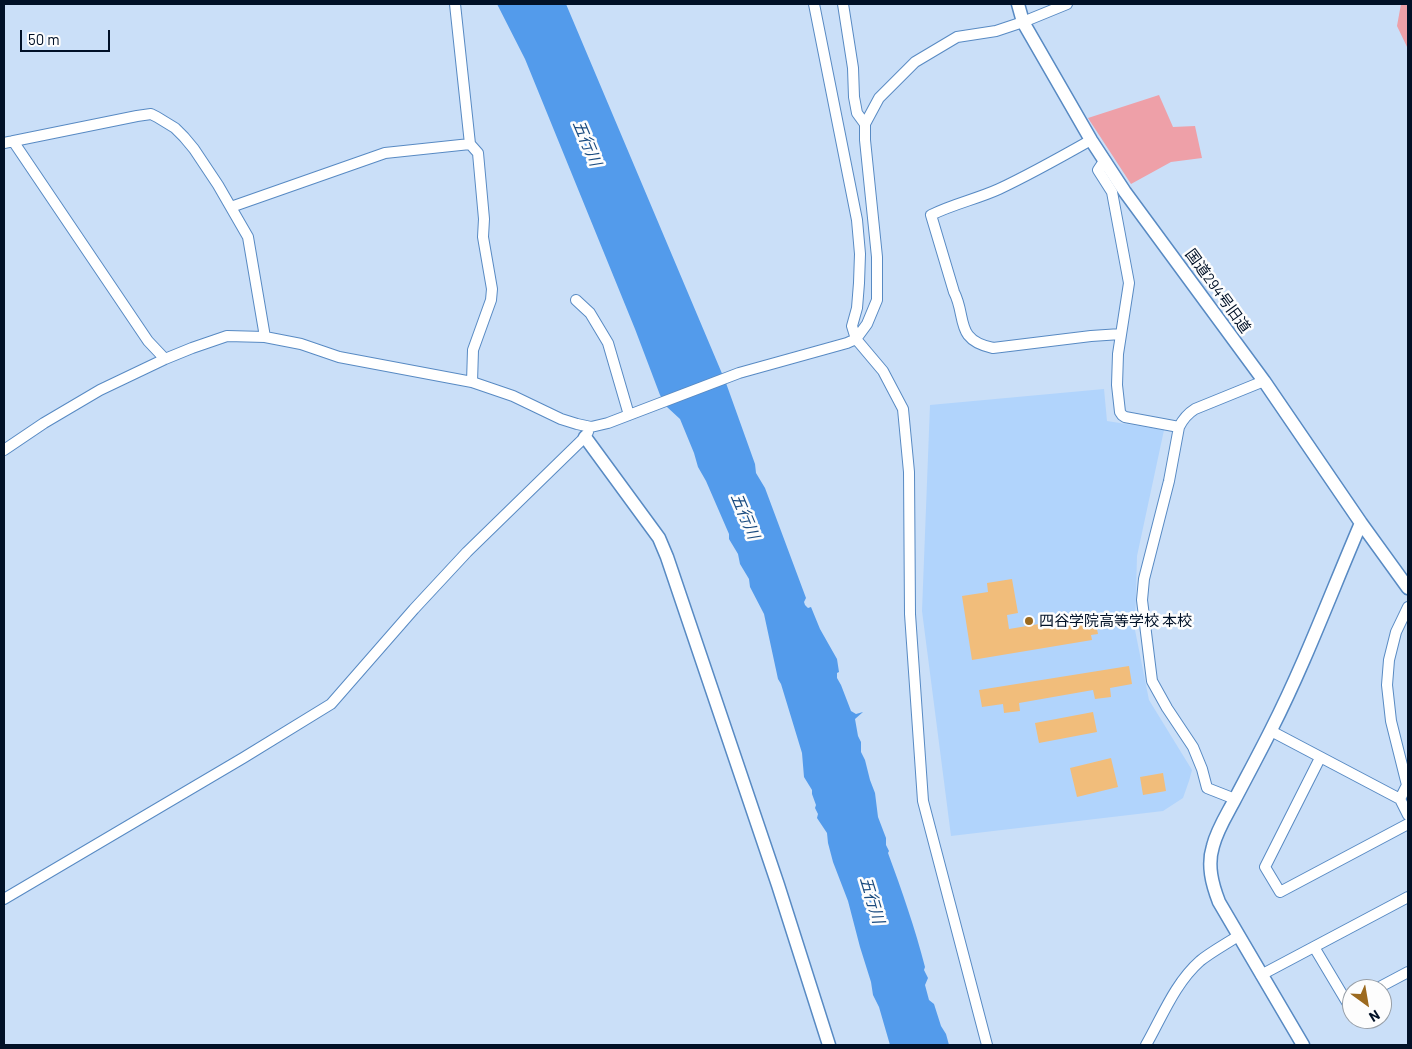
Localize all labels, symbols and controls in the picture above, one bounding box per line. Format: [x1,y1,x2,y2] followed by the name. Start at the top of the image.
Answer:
[22,20,112,52] scale bar
[28,30,60,48] text: 50 m
[569,117,605,169] water label: 五行川
[1182,246,1254,336] street label: 国道294号旧道
[727,490,763,542] water label: 五行川
[1039,612,1192,630] place label: 四谷学院高等学校 本校
[1023,615,1035,627] marker: 四谷学院高等学校 本校
[856,874,888,926] water label: 五行川
[1342,979,1392,1029] north arrow
[1366,1007,1383,1026] text: N

